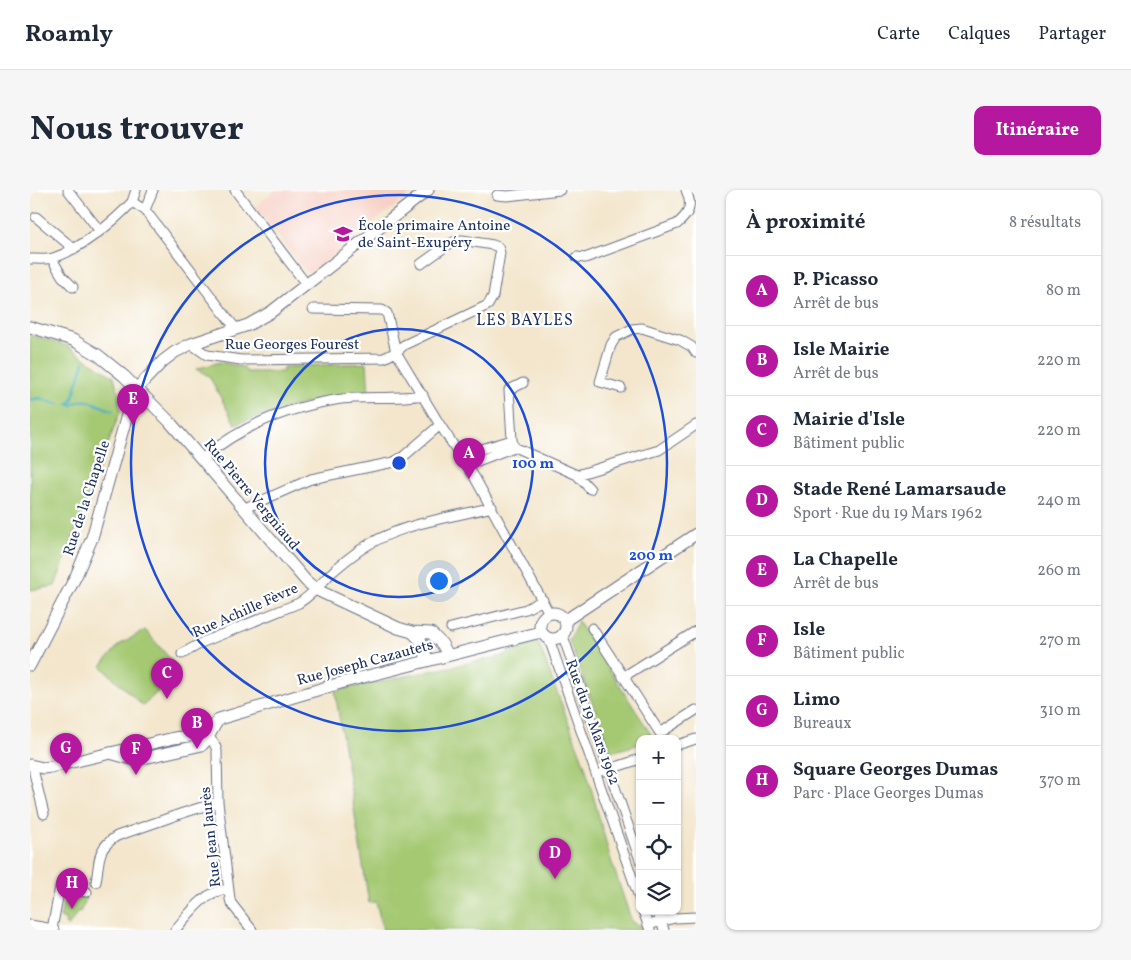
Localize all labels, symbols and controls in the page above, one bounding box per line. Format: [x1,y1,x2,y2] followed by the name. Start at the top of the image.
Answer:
[25,18,113,52] text: Roamly
[877,22,920,47] text: Carte
[948,22,1010,47] text: Calques
[1038,22,1106,47] text: Partager
[30,106,244,154] text: Nous trouver
[974,106,1101,155] button: Itinéraire
[746,208,865,237] text: À proximité
[1009,212,1081,234] text: 8 résultats
[358,216,510,254] place label: École primaire Antoine de Saint-Exupéry
[332,223,354,245] school or university icon: École primaire Antoine de Saint-Exupéry
[793,267,878,293] text: P. Picasso
[756,280,768,302] text: A
[1046,280,1081,302] text: 80 m
[793,293,879,315] text: Arrêt de bus
[476,310,574,332] district label: LES BAYLES
[225,335,359,356] street label: Rue Georges Fourest
[793,337,890,363] text: Isle Mairie
[757,350,767,372] text: B
[1037,350,1081,372] text: 220 m
[793,363,879,385] text: Arrêt de bus
[117,384,149,425] pin: E
[793,407,905,433] text: Mairie d'Isle
[757,420,767,442] text: C
[1037,420,1081,442] text: 220 m
[793,433,905,455] text: Bâtiment public
[198,435,304,555] street label: Rue Pierre Vergniaud
[59,438,116,559] street label: Rue de la Chapelle
[453,438,485,479] pin: A
[390,454,408,472] centre of rings
[512,454,555,475] text: 100 m
[793,477,1006,503] text: Stade René Lamarsaude
[756,490,768,512] text: D
[1037,490,1081,512] text: 240 m
[793,503,983,525] text: Sport · Rue du 19 Mars 1962
[629,546,673,567] text: 200 m
[793,547,898,573] text: La Chapelle
[757,560,767,582] text: E
[1037,560,1081,582] text: 260 m
[426,568,452,594] your location
[793,573,879,595] text: Arrêt de bus
[189,579,302,644] street label: Rue Achille Fèvre
[793,617,825,643] text: Isle
[757,630,767,652] text: F
[1039,630,1081,652] text: 270 m
[295,635,436,692] street label: Rue Joseph Cazautets
[793,643,905,665] text: Bâtiment public
[559,657,624,788] street label: Rue du 19 Mars 1962
[151,658,183,699] pin: C
[793,687,840,713] text: Limo
[756,700,768,722] text: G
[1040,700,1081,722] text: 310 m
[181,708,213,749] pin: B
[793,713,852,735] text: Bureaux
[50,733,82,774] pin: G
[120,734,152,775] pin: F
[636,735,681,915] map controls
[636,735,681,780] button: +
[793,757,998,783] text: Square Georges Dumas
[756,770,768,792] text: H
[1039,770,1081,792] text: 370 m
[636,780,681,825] button: −
[793,783,984,805] text: Parc · Place Georges Dumas
[196,786,227,888] street label: Rue Jean Jaurès
[636,825,681,870] button: locate
[539,838,571,879] pin: D
[56,868,88,909] pin: H
[636,870,681,915] button: layers

